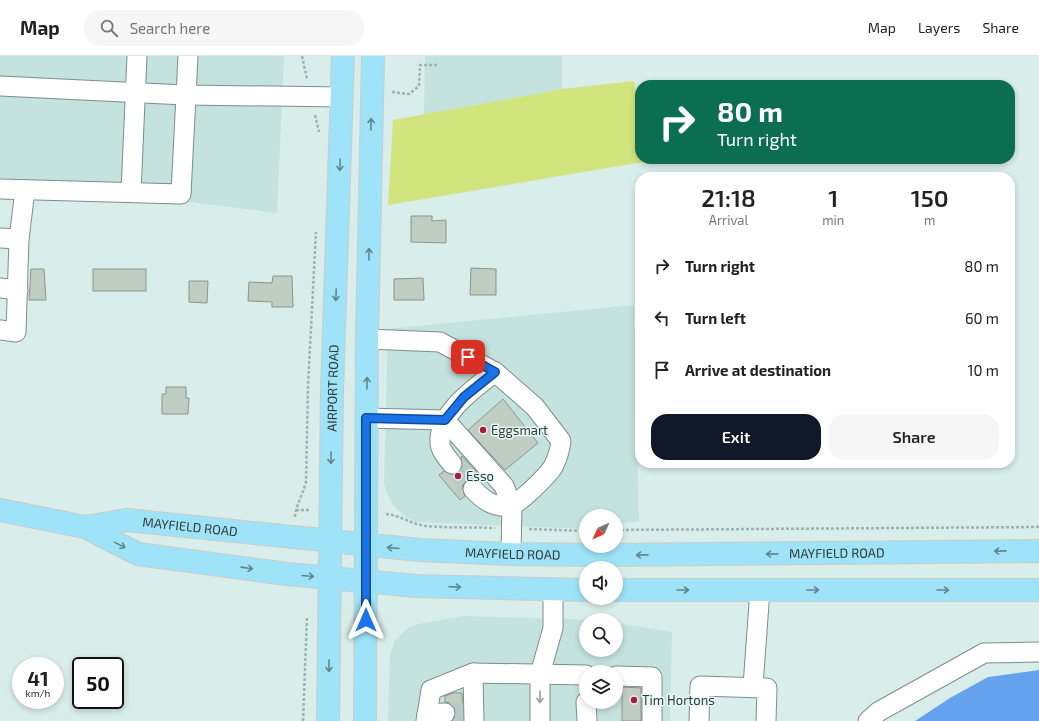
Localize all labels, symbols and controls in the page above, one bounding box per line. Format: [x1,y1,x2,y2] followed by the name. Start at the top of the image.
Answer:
[84,10,364,46] search box
[20,16,60,39] text: Map
[98,17,120,39] icon: search
[130,19,210,37] text: Search here
[868,19,896,36] text: Map
[918,19,960,36] text: Layers
[982,19,1019,36] text: Share
[717,94,783,128] text: 80 m
[651,96,703,148] icon: right
[367,118,375,131] one-way arrow
[717,128,797,150] text: Turn right
[337,158,344,171] one-way arrow
[701,183,756,212] text: 21:18
[828,183,838,212] text: 1
[911,183,949,212] text: 150
[709,212,748,228] text: Arrival
[822,212,844,228] text: min
[924,212,935,228] text: m
[365,248,373,261] one-way arrow
[651,255,673,277] icon: right
[685,257,755,275] text: Turn right
[964,257,999,275] text: 80 m
[332,288,339,301] one-way arrow
[651,307,673,329] icon: left
[685,309,746,327] text: Turn left
[965,309,999,327] text: 60 m
[451,340,485,374] pin
[324,344,342,432] street label: AIRPORT ROAD
[457,346,479,368] icon: arrive
[651,359,673,381] icon: arrive
[685,361,831,379] text: Arrive at destination
[967,361,999,379] text: 10 m
[363,377,371,390] one-way arrow
[651,414,821,460] button: Exit
[829,414,999,460] button: Share
[491,422,548,438] place label: Eggsmart
[478,425,488,435] marker: Eggsmart
[327,451,335,464] one-way arrow
[466,468,494,484] place label: Esso
[453,471,463,481] marker: Esso
[579,509,623,553] north arrow
[579,509,623,709] map controls
[142,514,238,539] street label: MAYFIELD ROAD
[114,542,126,549] one-way arrow
[387,544,400,551] one-way arrow
[465,544,561,563] street label: MAYFIELD ROAD
[789,544,885,561] street label: MAYFIELD ROAD
[994,548,1007,555] one-way arrow
[766,550,779,558] one-way arrow
[636,551,649,559] one-way arrow
[579,561,623,605] button: sound
[240,564,253,572] one-way arrow
[301,572,314,579] one-way arrow
[448,583,461,591] one-way arrow
[676,586,689,594] one-way arrow
[806,586,819,594] one-way arrow
[936,586,949,594] one-way arrow
[345,599,387,641] position arrow
[579,613,623,657] button: search
[72,657,124,709] speed limit sign: 50
[325,659,333,672] one-way arrow
[579,665,623,709] button: layers
[27,666,49,690] text: 41
[26,687,50,699] text: km/h
[536,690,544,703] one-way arrow
[642,692,715,708] place label: Tim Hortons
[629,695,639,705] marker: Tim Hortons

